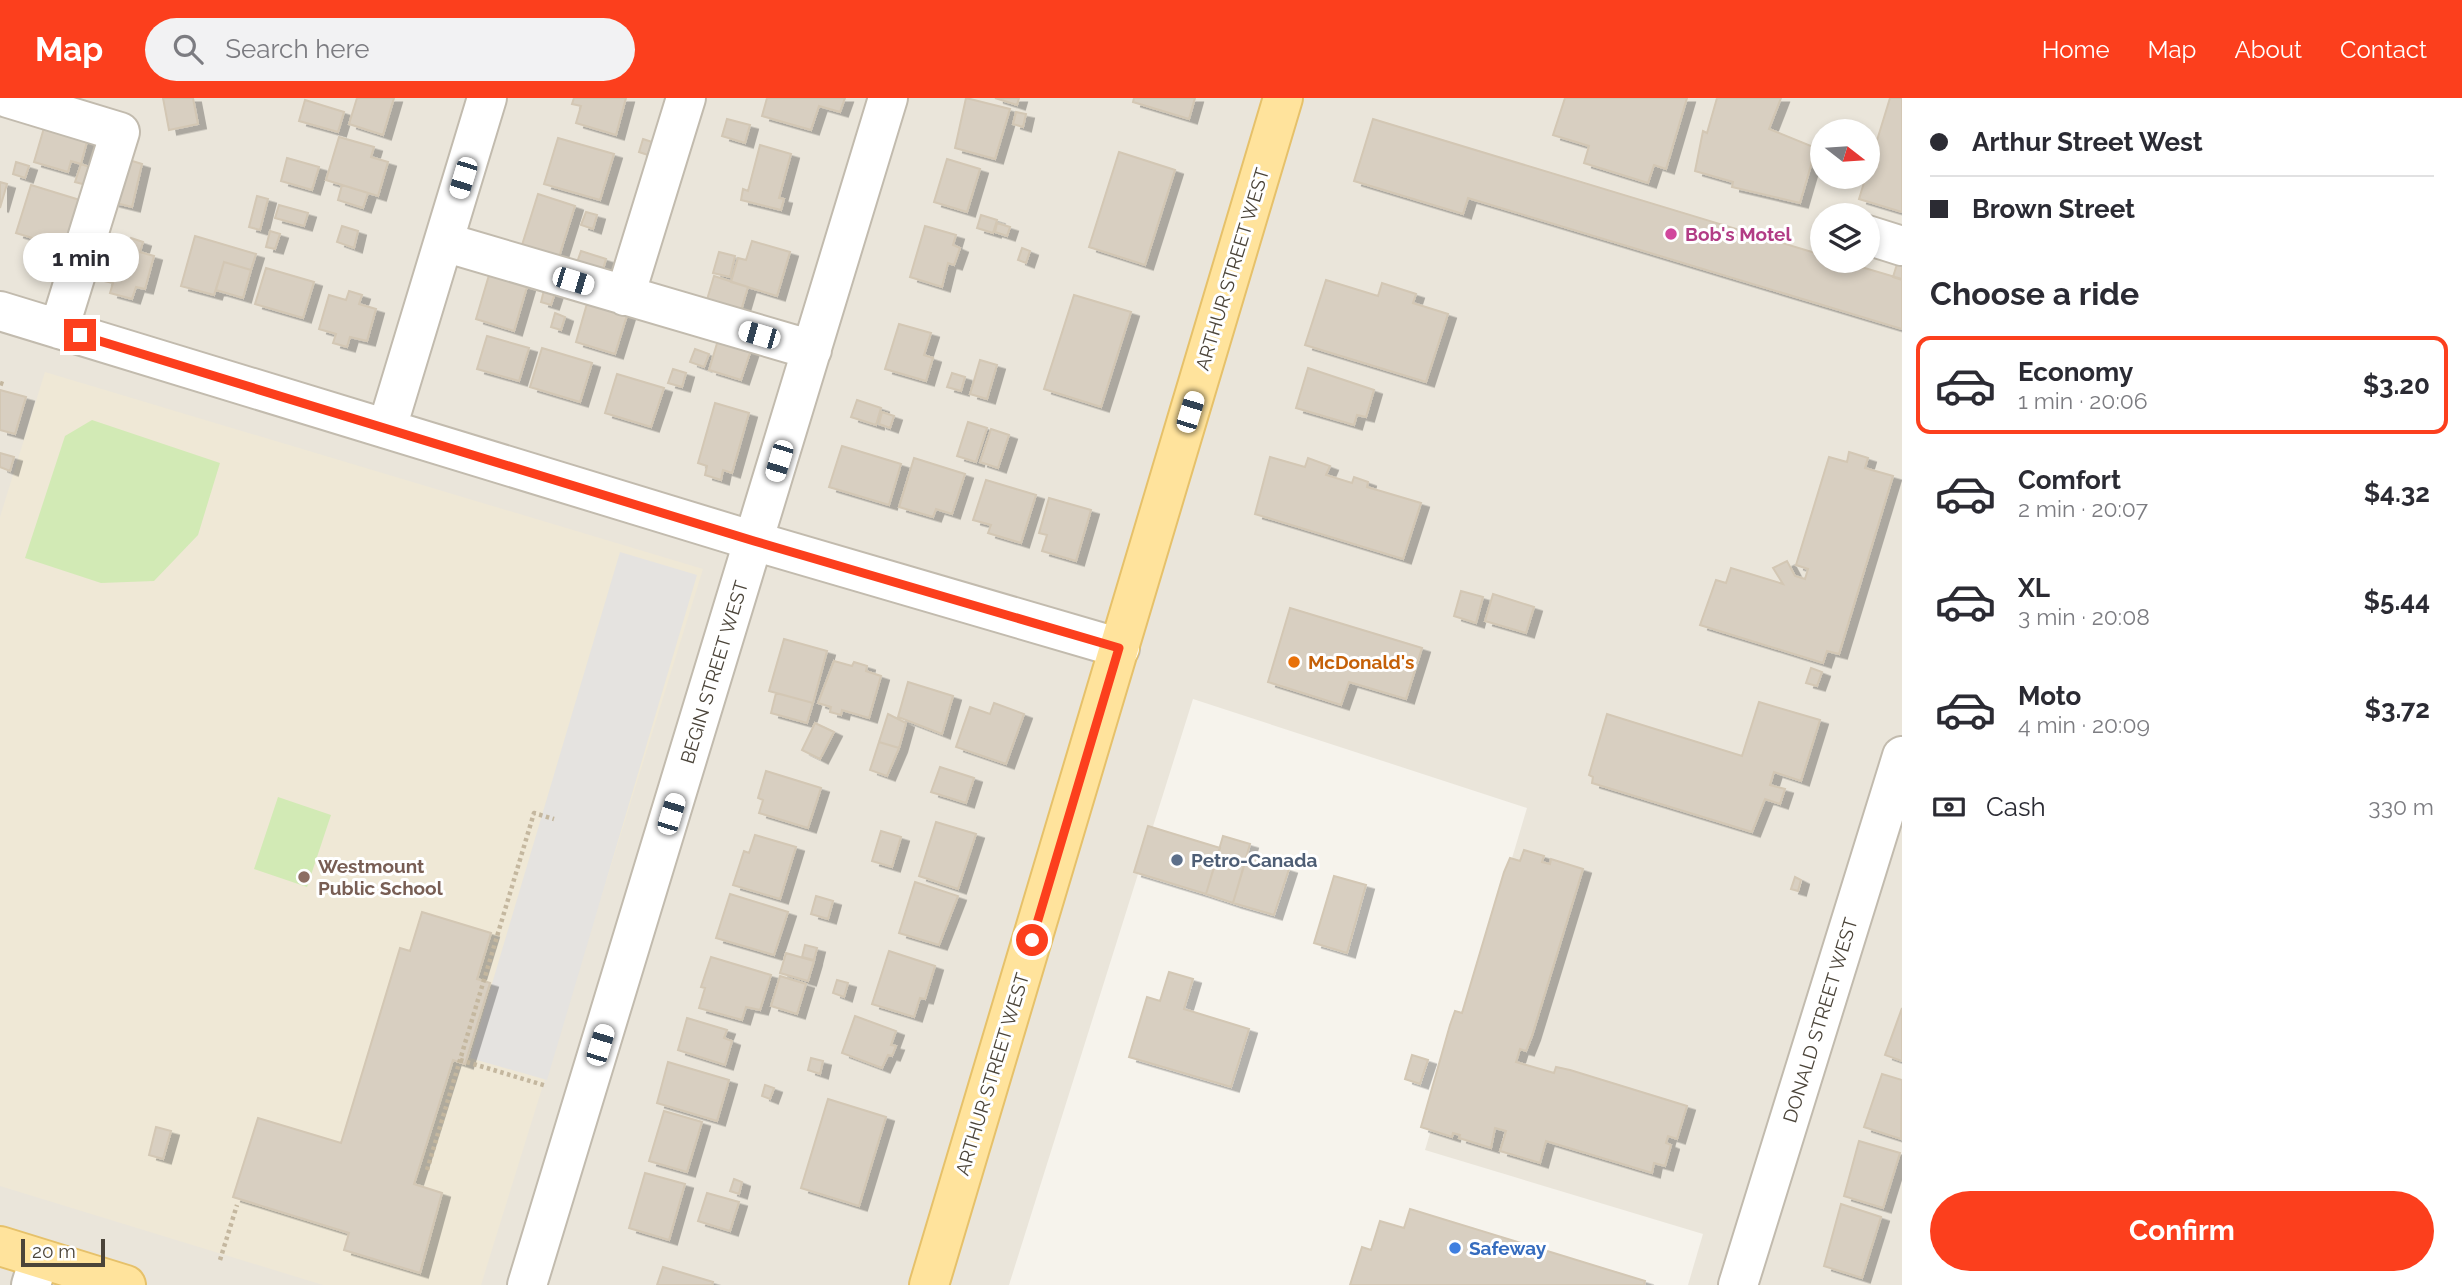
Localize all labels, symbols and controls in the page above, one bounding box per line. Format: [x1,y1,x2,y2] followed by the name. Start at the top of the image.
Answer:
[145,18,635,81] search box
[35,30,103,69] text: Map
[169,30,207,68] icon: search
[225,34,370,64] text: Search here
[2042,35,2110,64] text: Home
[2148,35,2196,64] text: Map
[2234,35,2302,64] text: About
[2340,35,2427,64] text: Contact
[1810,119,1880,189] north arrow
[1810,119,1880,273] map controls
[1972,127,2203,157] text: Arthur Street West
[447,155,480,201] car
[1191,165,1273,373] street label: ARTHUR STREET WEST
[1972,194,2135,224] text: Brown Street
[1810,203,1880,273] button: layers
[1685,223,1792,245] place label: Bob's Motel
[1663,226,1679,242] marker: Bob's Motel
[22,233,138,282] callout: 1 min
[52,244,110,271] text: 1 min
[550,265,597,297] car
[1930,275,2139,312] text: Choose a ride
[64,319,96,351] route end
[736,319,783,351] car
[1934,354,1997,417] icon: car
[2018,357,2133,387] text: Economy
[2363,370,2430,400] text: $3.20
[2018,387,2148,414] text: 1 min · 20:06
[1174,389,1207,435] car
[763,438,796,484] car
[1934,462,1997,525] icon: car
[2018,465,2121,495] text: Comfort
[2364,478,2430,508] text: $4.32
[2018,495,2148,522] text: 2 min · 20:07
[1934,570,1997,633] icon: car
[2018,573,2050,603] text: XL
[676,577,752,766] street label: BEGIN STREET WEST
[2364,586,2430,616] text: $5.44
[2018,603,2150,630] text: 3 min · 20:08
[1308,651,1414,673] place label: McDonald's
[1286,654,1302,670] marker: McDonald's
[1934,678,1997,741] icon: car
[2018,681,2081,711] text: Moto
[2365,694,2430,724] text: $3.72
[2018,711,2150,738] text: 4 min · 20:09
[1930,788,1968,826] icon: cash
[655,791,688,837] car
[1986,792,2046,822] text: Cash
[2368,793,2434,820] text: 330 m
[1191,849,1317,871] place label: Petro-Canada
[1169,852,1185,868] marker: Petro-Canada
[318,855,444,899] place label: Westmount Public School
[296,869,312,885] marker: Westmount Public School
[1778,914,1862,1125] street label: DONALD STREET WEST
[1016,924,1048,956] route start
[951,970,1033,1178] street label: ARTHUR STREET WEST
[584,1022,617,1068] car
[1930,1191,2434,1271] button: Confirm
[21,1236,105,1268] scale bar
[1469,1237,1547,1259] place label: Safeway
[32,1240,76,1262] text: 20 m
[1447,1240,1463,1256] marker: Safeway

